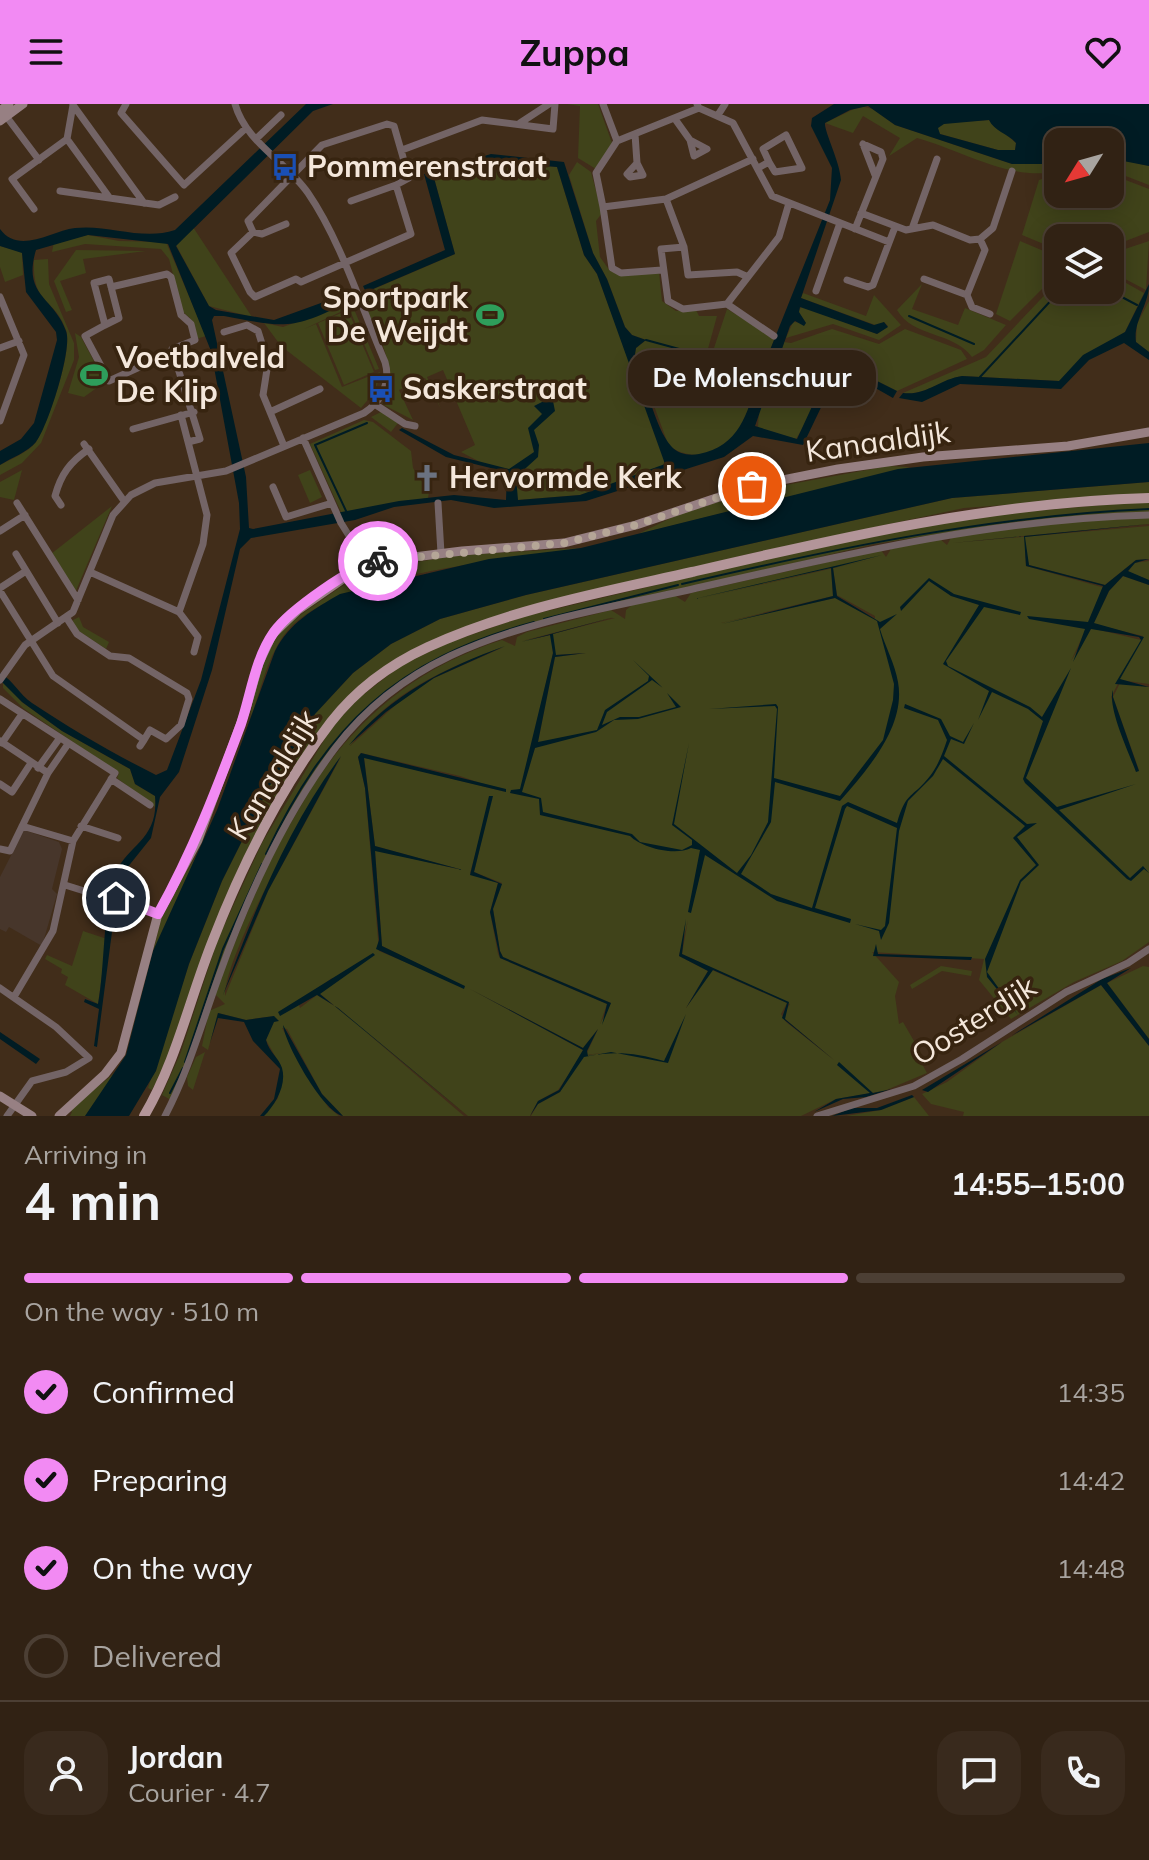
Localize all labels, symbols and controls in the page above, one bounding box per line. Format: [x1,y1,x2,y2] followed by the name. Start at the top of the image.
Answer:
[24,30,68,74] icon: menu
[520,30,629,75] text: Zuppa
[1081,30,1125,74] icon: heart
[1044,128,1124,208] north arrow
[1044,128,1124,304] map controls
[307,147,547,185] place label: Pommerenstraat
[270,152,300,182] bus stop icon: Pommerenstraat
[1044,224,1124,304] button: layers
[323,278,469,350] place label: Sportpark De Weijdt
[475,300,505,330] sports icon: Sportpark De Weijdt
[115,338,285,410] place label: Voetbalveld De Klip
[628,350,876,406] callout: De Molenschuur
[79,360,109,390] sports icon: Voetbalveld De Klip
[653,361,851,394] text: De Molenschuur
[403,369,587,407] place label: Saskerstraat
[366,374,396,404] bus stop icon: Saskerstraat
[803,412,953,470] street label: Kanaaldijk
[718,452,786,520] pin
[449,458,683,496] place label: Hervormde Kerk
[412,463,442,493] church icon: Hervormde Kerk
[730,464,774,508] icon: bag
[338,521,418,601] courier
[356,539,400,583] icon: bike
[218,702,326,847] street label: Kanaaldijk
[82,864,150,932] pin
[94,876,138,920] icon: home
[904,967,1043,1073] street label: Oosterdijk
[24,1138,147,1171] text: Arriving in
[951,1165,1125,1203] text: 14:55–15:00
[24,1168,161,1233] text: 4 min
[24,1295,259,1328] text: On the way · 510 m
[24,1370,68,1414] icon: check
[92,1373,235,1411] text: Confirmed
[1057,1376,1125,1409] text: 14:35
[24,1458,68,1502] icon: check
[92,1461,228,1499] text: Preparing
[1057,1464,1125,1497] text: 14:42
[24,1546,68,1590] icon: check
[92,1549,252,1587] text: On the way
[1057,1552,1125,1585] text: 14:48
[92,1637,222,1675] text: Delivered
[24,1731,108,1815] button: person
[937,1731,1021,1815] button: chat
[1041,1731,1125,1815] button: phone
[128,1738,223,1776] text: Jordan
[128,1776,271,1809] text: Courier · 4.7

